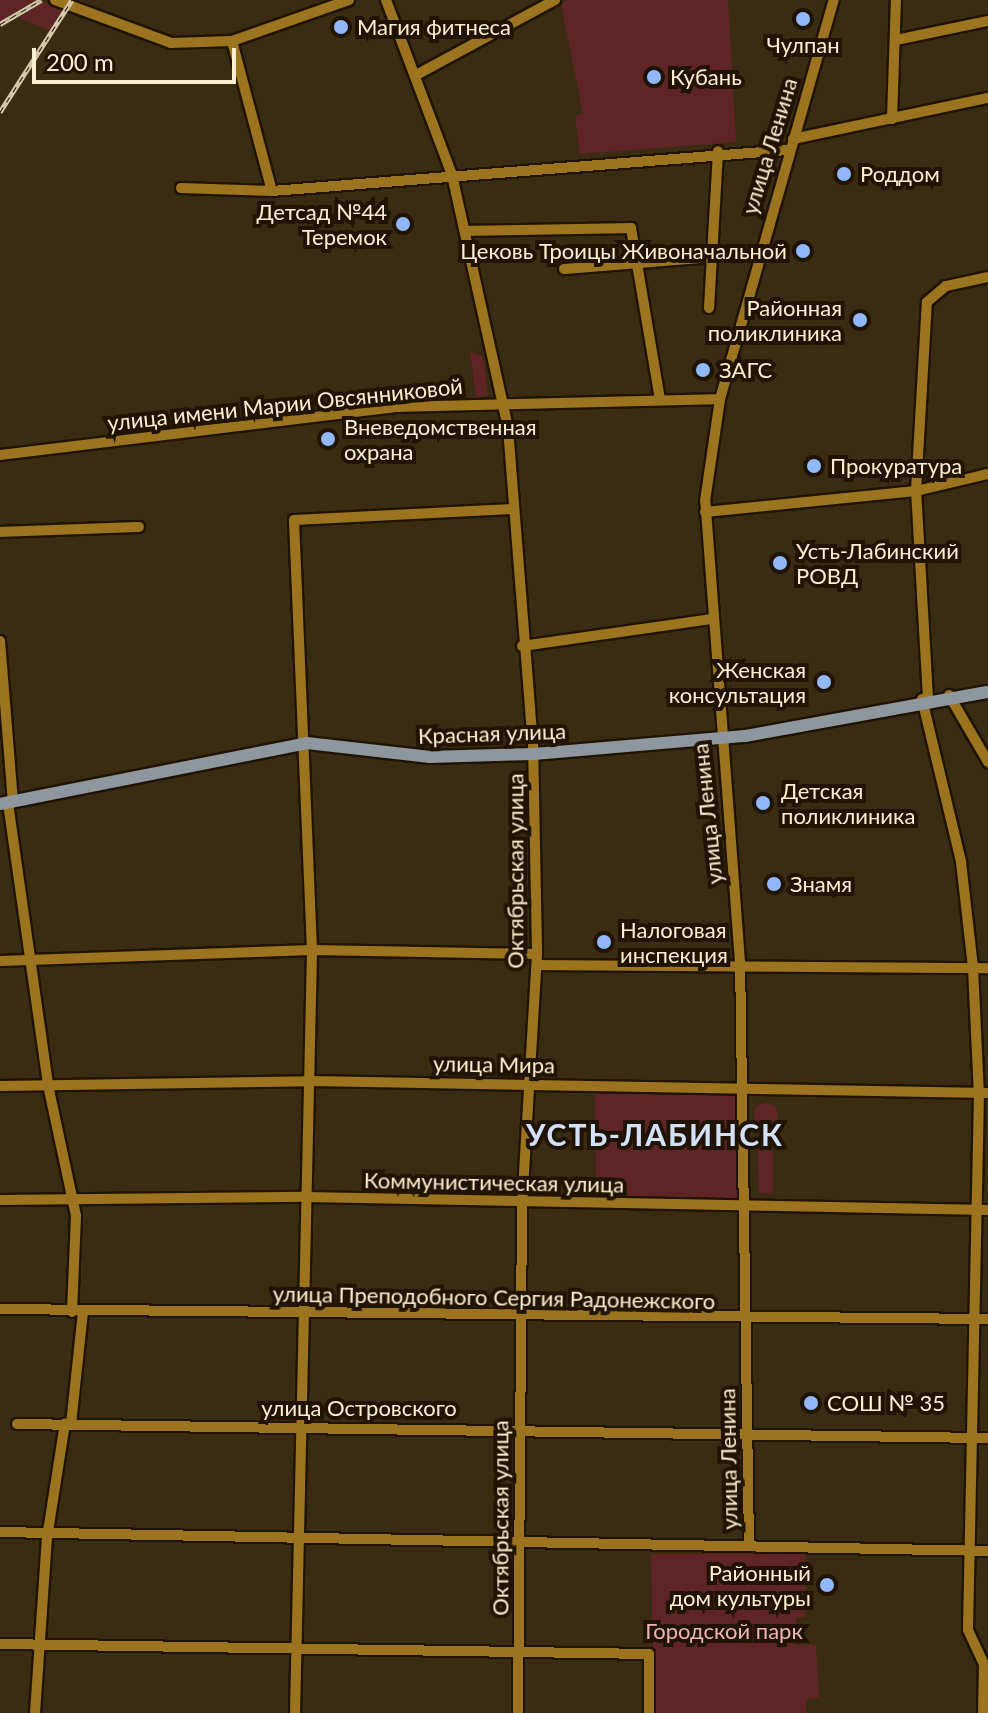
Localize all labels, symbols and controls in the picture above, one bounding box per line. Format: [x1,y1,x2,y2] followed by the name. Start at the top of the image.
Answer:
[794,10,812,28] marker: Чулпан
[357,14,511,40] place label: Магия фитнеса
[332,18,350,36] marker: Магия фитнеса
[36,32,240,82] scale bar
[766,32,840,58] place label: Чулпан
[46,47,114,76] text: 200 m
[670,64,742,90] place label: Кубань
[645,68,663,86] marker: Кубань
[736,75,802,217] street label: улица Ленина
[860,161,940,187] place label: Роддом
[835,165,853,183] marker: Роддом
[257,198,387,250] place label: Детсад №44 Теремок
[394,215,412,233] marker: Детсад №44 Теремок
[460,238,787,264] place label: Цековь Троицы Живоначальной
[794,242,812,260] marker: Цековь Троицы Живоначальной
[708,294,842,346] place label: Районная поликлиника
[849,309,871,331] marker: Районная поликлиника
[719,357,772,383] place label: ЗАГС
[694,361,712,379] marker: ЗАГС
[106,372,464,436] street label: улица имени Марии Овсянниковой
[344,413,537,464] place label: Вневедомственная охрана
[319,430,337,448] marker: Вневедомственная охрана
[830,453,962,479] place label: Прокуратура
[805,457,823,475] marker: Прокуратура
[796,537,959,588] place label: Усть-Лабинский РОВД
[771,554,789,572] marker: Усть-Лабинский РОВД
[669,656,806,708] place label: Женская консультация
[813,671,835,693] marker: Женская консультация
[417,717,567,749] street label: Красная улица
[686,742,728,886] street label: улица Ленина
[502,773,528,969] street label: Октябрьская улица
[781,777,915,828] place label: Детская поликлиника
[752,792,774,814] marker: Детская поликлиника
[790,871,852,897] place label: Знамя
[765,875,783,893] marker: Знамя
[620,916,728,968] place label: Налоговая инспекция
[595,933,613,951] marker: Налоговая инспекция
[433,1050,555,1078] street label: улица Мира
[526,1116,784,1152] district label: УСТЬ-ЛАБИНСК
[364,1167,624,1197] street label: Коммунистическая улица
[273,1280,715,1314] street label: улица Преподобного Сергия Радонежского
[714,1388,742,1530] street label: улица Ленина
[827,1390,945,1416] place label: СОШ № 35
[802,1394,820,1412] marker: СОШ № 35
[261,1395,457,1421] street label: улица Островского
[487,1420,513,1616] street label: Октябрьская улица
[670,1559,811,1610] place label: Районный дом культуры
[818,1576,836,1594] marker: Районный дом культуры
[645,1618,803,1644] park label: Городской парк

